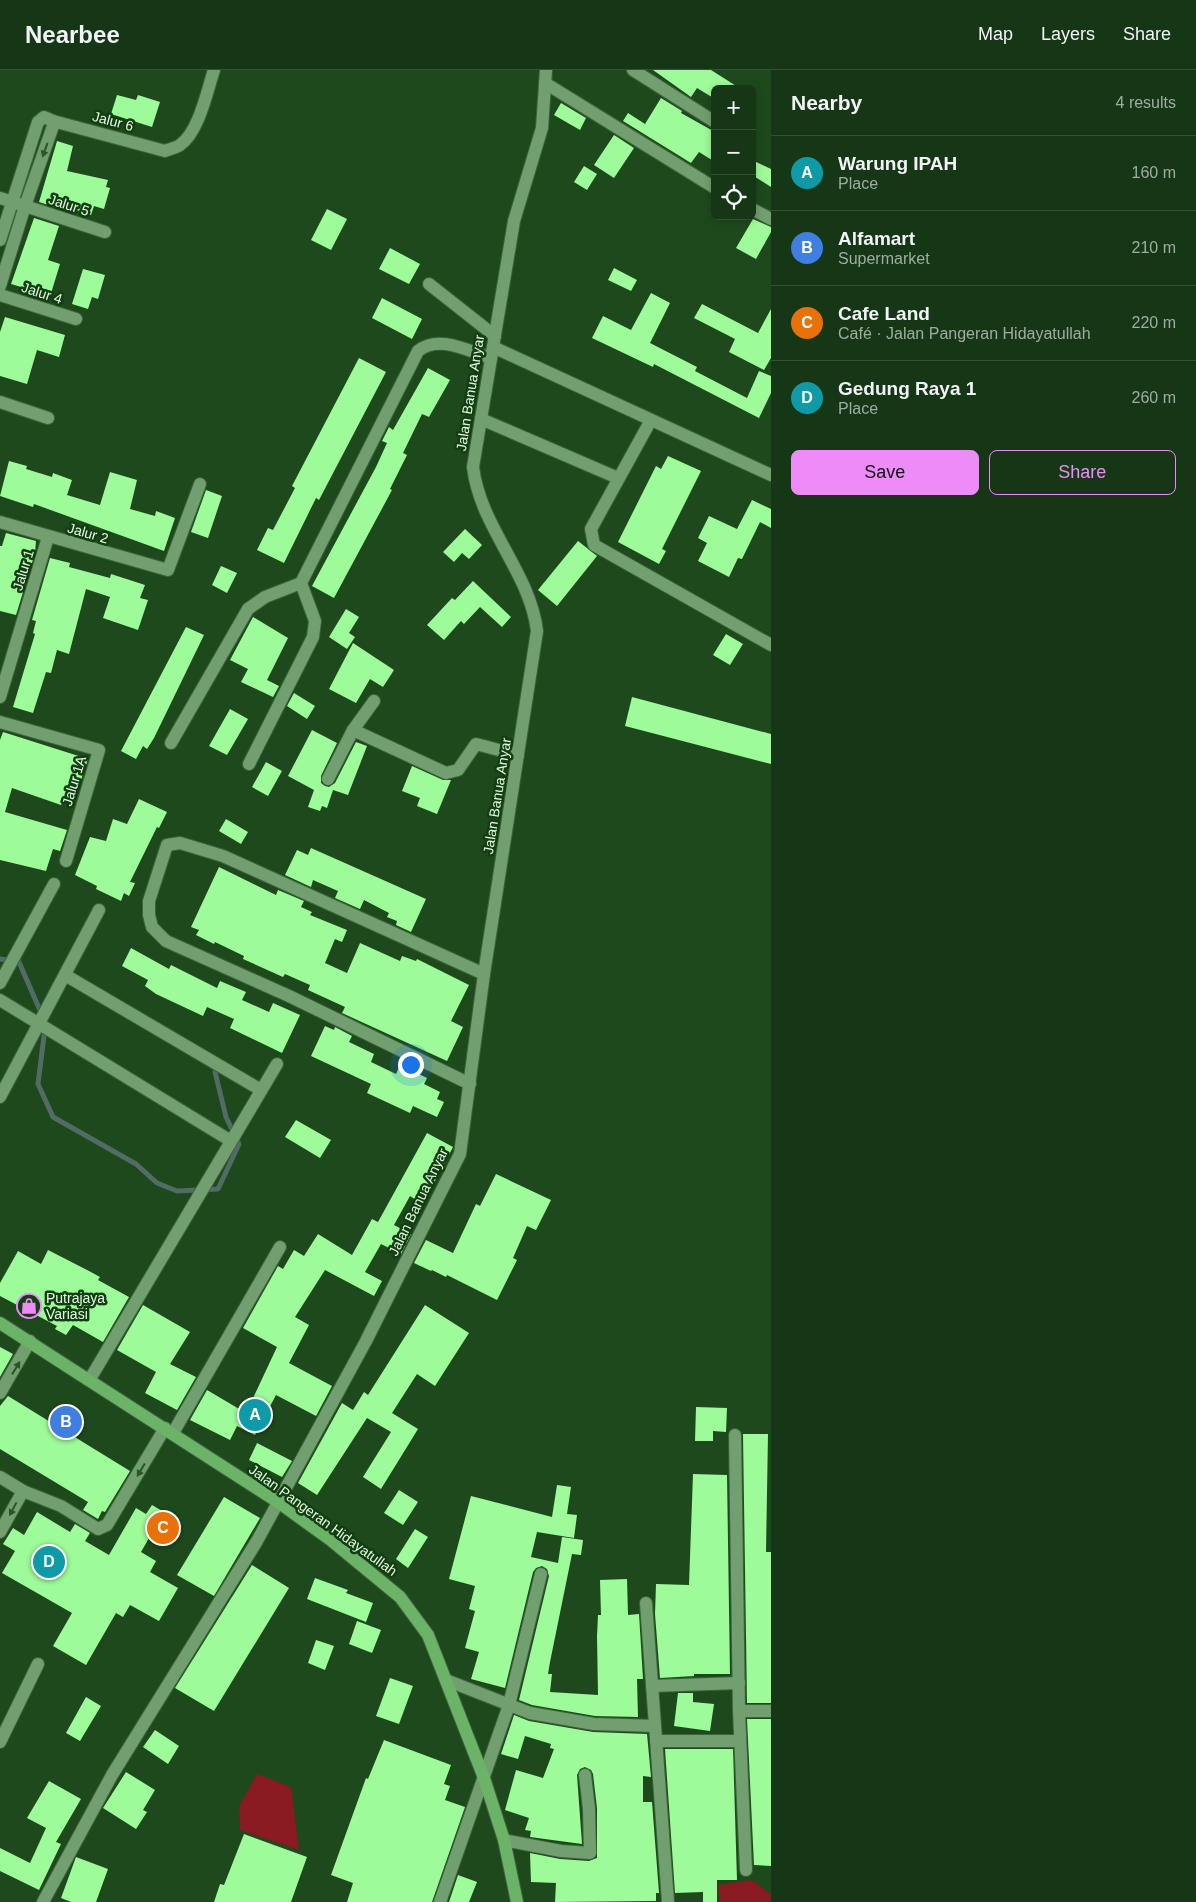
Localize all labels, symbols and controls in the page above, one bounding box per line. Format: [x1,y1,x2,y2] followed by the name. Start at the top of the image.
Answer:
[25,21,120,48] text: Nearbee
[978,24,1013,44] text: Map
[1041,24,1095,44] text: Layers
[1123,24,1171,44] text: Share
[711,85,756,220] map controls
[711,85,756,130] button: +
[791,91,862,114] text: Nearby
[1116,94,1176,111] text: 4 results
[91,108,136,134] street label: Jalur 6
[711,130,756,175] button: −
[41,143,49,158] one-way arrow
[838,153,957,174] text: Warung IPAH
[801,164,813,181] text: A
[1132,164,1176,181] text: 160 m
[711,175,756,220] button: locate
[838,175,878,192] text: Place
[47,191,92,219] street label: Jalur 5
[838,228,915,249] text: Alfamart
[801,239,813,256] text: B
[1132,239,1176,256] text: 210 m
[838,250,930,267] text: Supermarket
[20,279,65,307] street label: Jalur 4
[838,303,930,324] text: Cafe Land
[801,314,813,331] text: C
[1132,314,1176,331] text: 220 m
[838,325,1091,342] text: Café · Jalan Pangeran Hidayatullah
[453,333,487,452] street label: Jalan Banua Anyar
[838,378,976,399] text: Gedung Raya 1
[801,389,813,406] text: D
[1132,389,1176,406] text: 260 m
[838,400,878,417] text: Place
[791,450,979,495] button: Save
[989,450,1176,495] button: Share
[66,520,111,547] street label: Jalur 2
[9,547,37,592] street label: Jalur 1
[480,736,514,855] street label: Jalan Banua Anyar
[59,753,89,808] street label: Jalur 1A
[398,1052,424,1078] your location
[385,1145,451,1258] street label: Jalan Banua Anyar
[46,1290,105,1322] place label: Putrajaya Variasi
[16,1293,42,1319] shop icon: Putrajaya Variasi
[11,1361,20,1374] one-way arrow
[239,1396,271,1434] pin: A
[50,1403,82,1441] pin: B
[246,1461,400,1579] street label: Jalan Pangeran Hidayatullah
[136,1464,145,1477] one-way arrow
[9,1502,17,1516] one-way arrow
[147,1509,179,1547] pin: C
[33,1543,65,1581] pin: D

